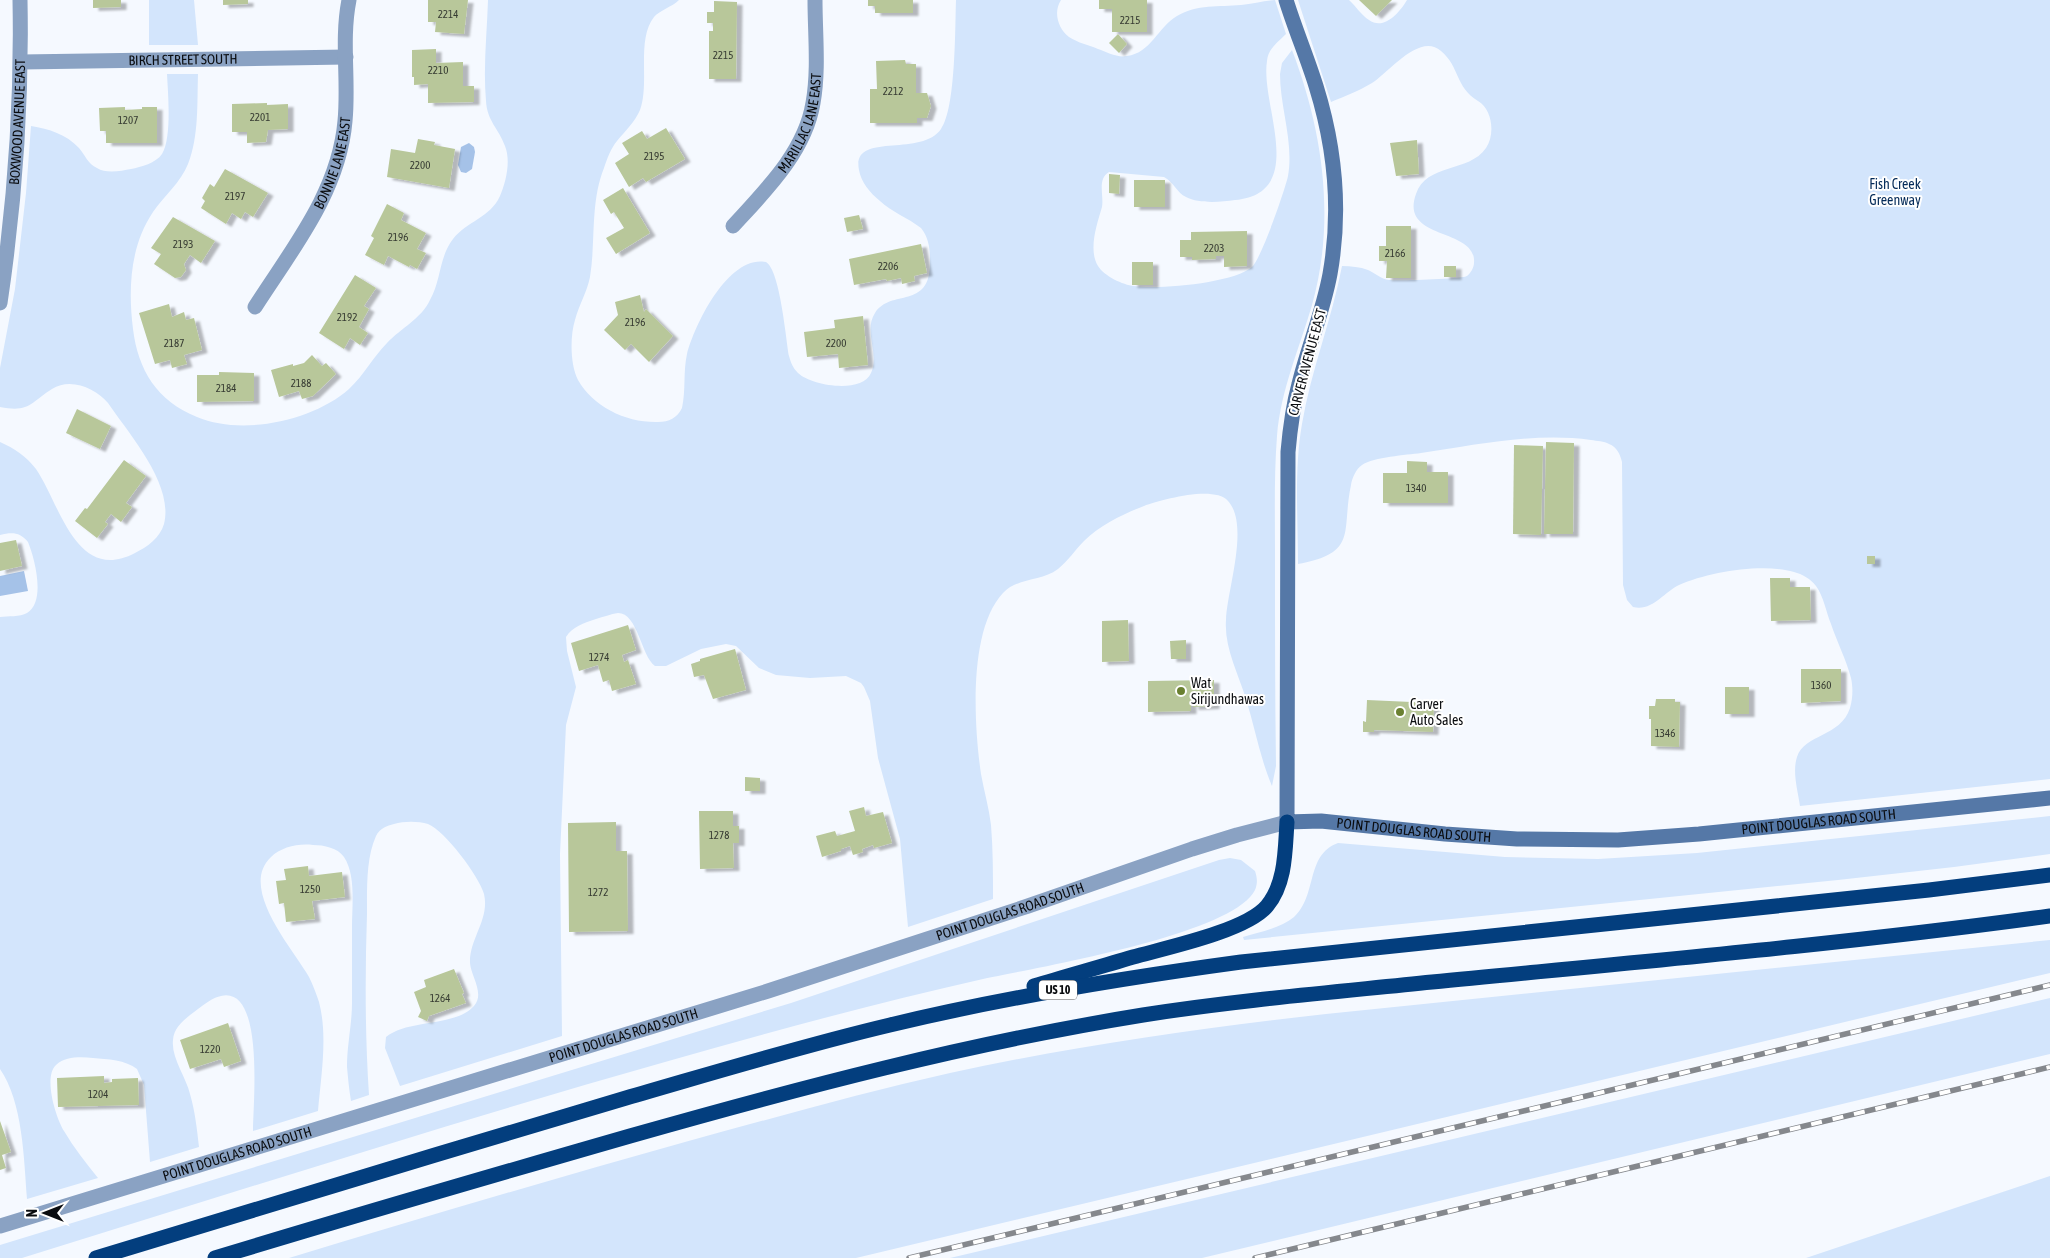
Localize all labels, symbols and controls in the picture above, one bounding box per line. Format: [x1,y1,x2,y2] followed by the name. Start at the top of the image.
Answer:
[438,8,458,20] house number: 2214
[1120,14,1140,26] house number: 2215
[713,49,733,61] house number: 2215
[128,51,238,68] street label: BIRCH STREET SOUTH
[6,59,28,185] street label: BOXWOOD AVENUE EAST
[428,64,448,76] house number: 2210
[775,73,824,176] street label: MARILLAC LANE EAST
[883,85,903,97] house number: 2212
[250,111,270,123] house number: 2201
[118,114,138,126] house number: 1207
[310,116,353,212] street label: BONNIE LANE EAST
[644,150,664,162] house number: 2195
[410,159,430,171] house number: 2200
[1869,176,1921,208] park label: Fish Creek Greenway
[225,190,245,202] house number: 2197
[388,231,408,243] house number: 2196
[173,238,193,250] house number: 2193
[1204,242,1224,254] house number: 2203
[1385,247,1405,259] house number: 2166
[878,260,898,272] house number: 2206
[1285,307,1329,417] street label: CARVER AVENUE EAST
[337,311,357,323] house number: 2192
[625,316,645,328] house number: 2196
[164,337,184,349] house number: 2187
[826,337,846,349] house number: 2200
[291,377,311,389] house number: 2188
[216,382,236,394] house number: 2184
[1406,482,1426,494] house number: 1340
[589,651,609,663] house number: 1274
[1191,675,1264,707] place label: Wat Sirijundhawas
[1811,679,1831,691] house number: 1360
[1175,685,1187,697] marker: Wat Sirijundhawas
[1410,696,1463,728] place label: Carver Auto Sales
[1394,706,1406,718] marker: Carver Auto Sales
[1655,727,1675,739] house number: 1346
[1741,806,1897,838] street label: POINT DOUGLAS ROAD SOUTH
[1336,815,1492,845] street label: POINT DOUGLAS ROAD SOUTH
[709,829,729,841] house number: 1278
[934,879,1086,944] street label: POINT DOUGLAS ROAD SOUTH
[300,883,320,895] house number: 1250
[588,886,608,898] house number: 1272
[1039,980,1077,1000] road number: US 10
[430,992,450,1004] house number: 1264
[547,1005,700,1066] street label: POINT DOUGLAS ROAD SOUTH
[200,1043,220,1055] house number: 1220
[88,1088,108,1100] house number: 1204
[161,1123,314,1184] street label: POINT DOUGLAS ROAD SOUTH
[20,1188,70,1238] north arrow
[24,1209,40,1217] text: N

